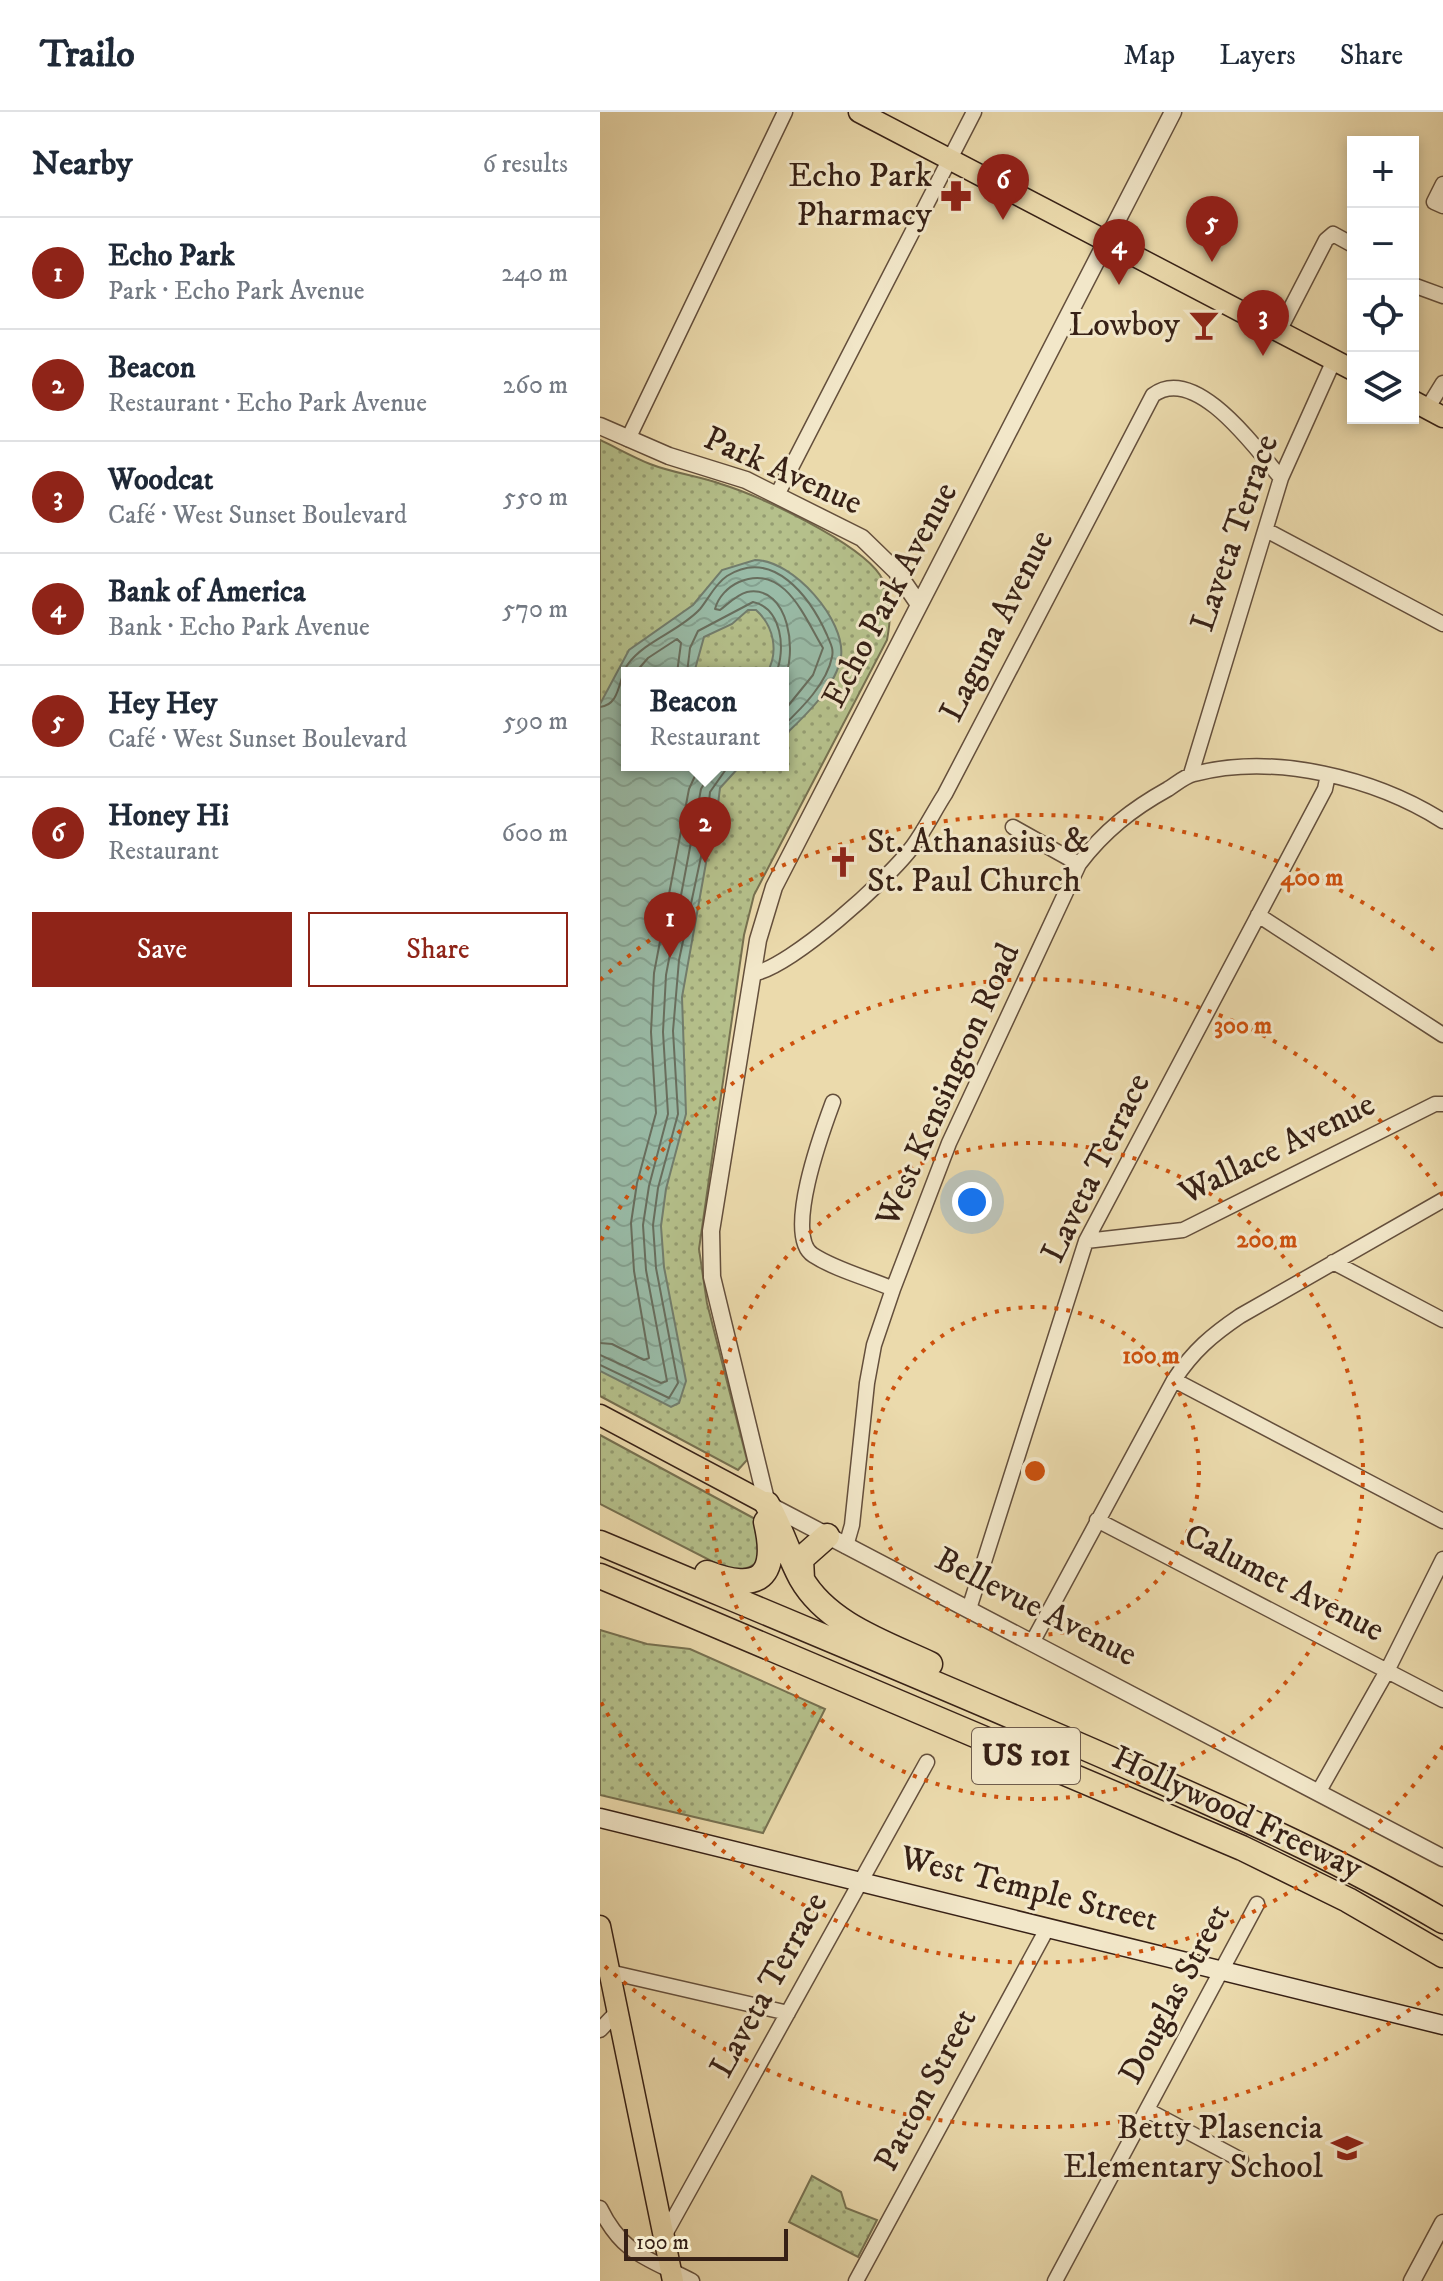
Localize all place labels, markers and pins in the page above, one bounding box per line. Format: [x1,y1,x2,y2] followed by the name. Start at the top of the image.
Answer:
[977,154,1029,220] pin: 6
[788,155,933,236] place label: Echo Park Pharmacy
[939,179,973,213] pharmacy icon: Echo Park Pharmacy
[1186,196,1238,262] pin: 5
[1093,219,1145,285] pin: 4
[1237,290,1289,356] pin: 3
[1069,304,1181,346] place label: Lowboy
[1187,308,1221,342] bar icon: Lowboy
[679,797,731,863] pin: 2
[867,821,1089,902] place label: St. Athanasius & St. Paul Church
[826,845,860,879] church icon: St. Athanasius & St. Paul Church
[644,892,696,958] pin: 1
[1021,1457,1049,1485] centre of rings
[1063,2107,1324,2188] place label: Betty Plasencia Elementary School
[1330,2131,1364,2165] school or university icon: Betty Plasencia Elementary School

